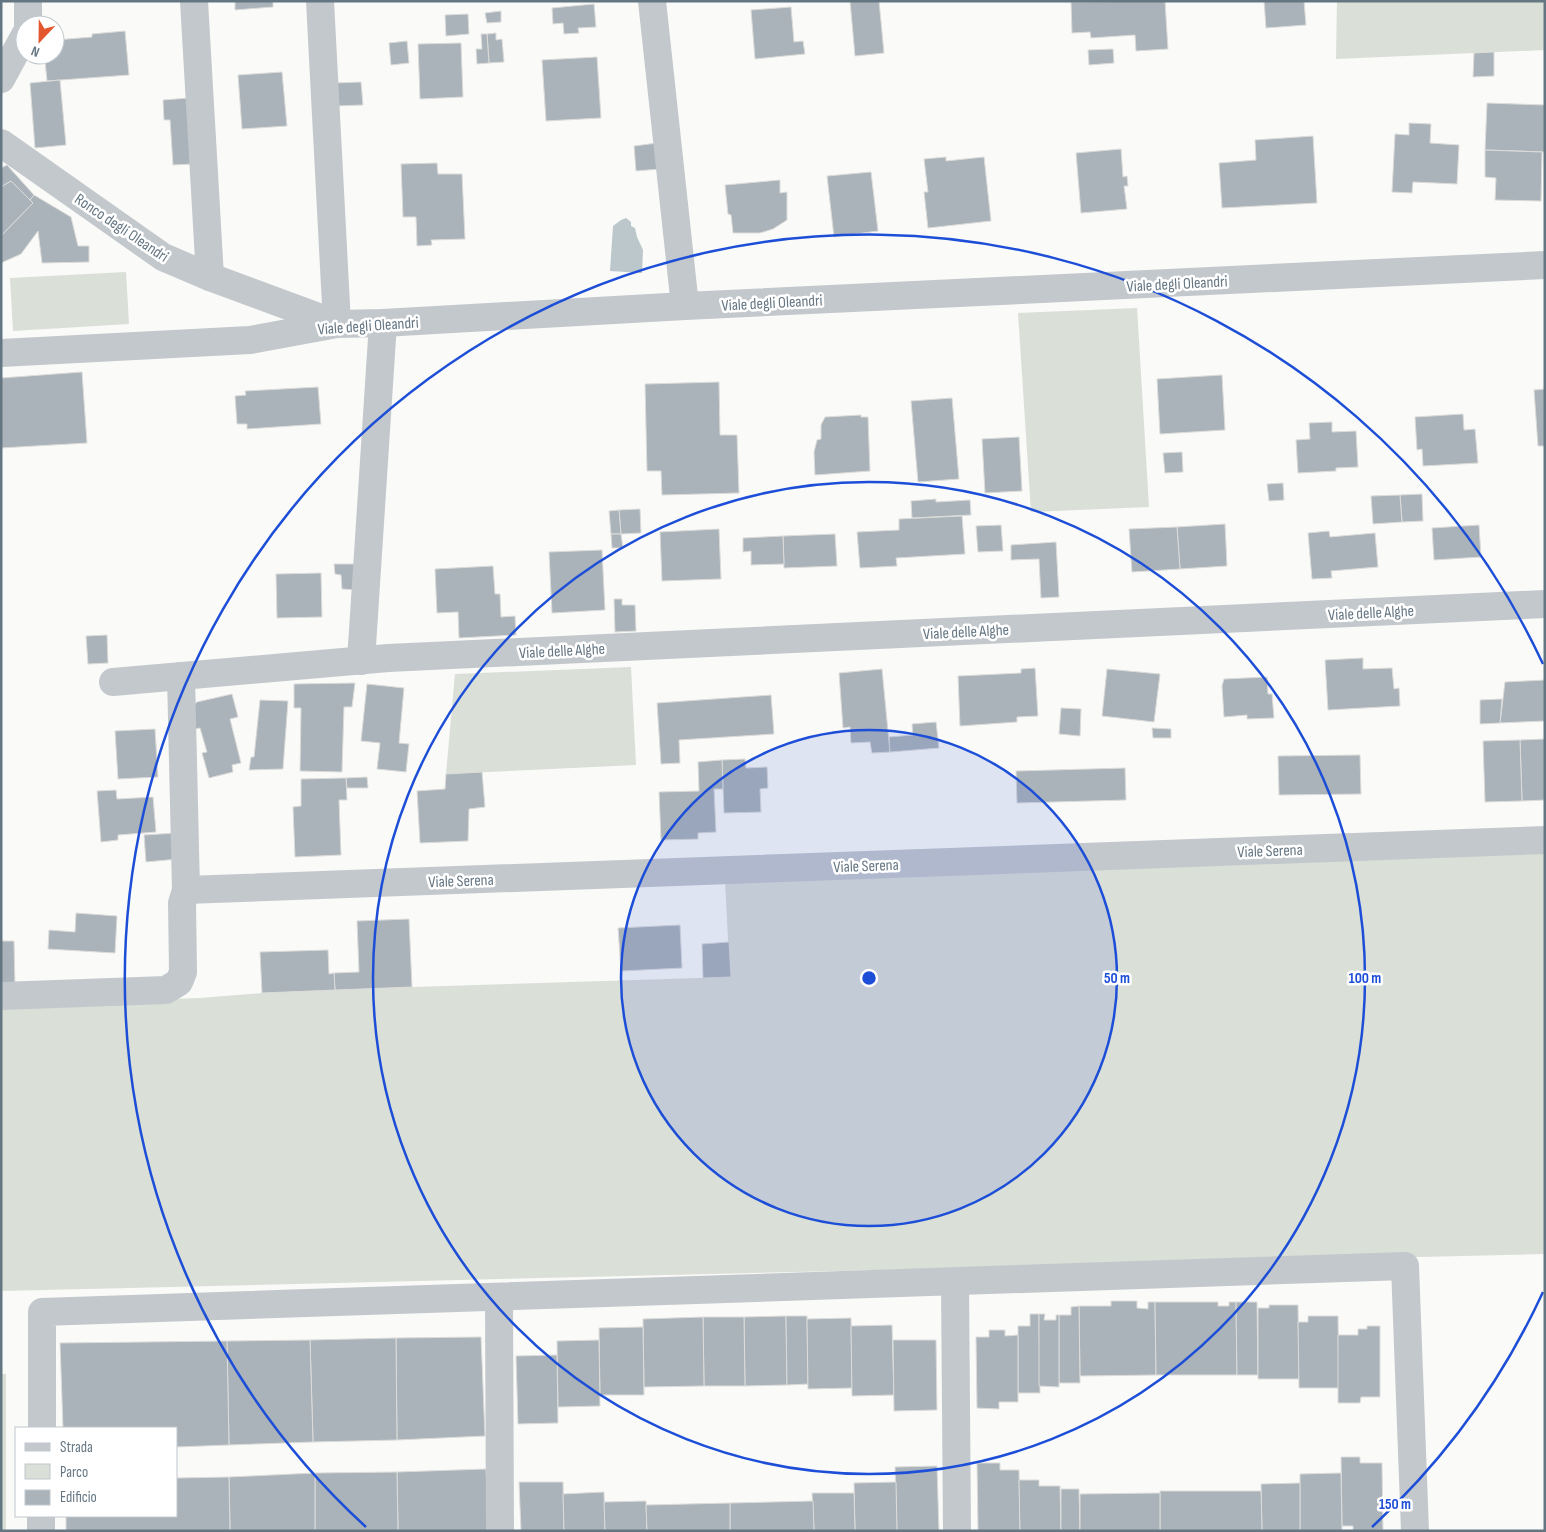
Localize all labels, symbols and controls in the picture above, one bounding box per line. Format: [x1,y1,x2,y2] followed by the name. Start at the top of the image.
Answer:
[15,15,65,65] north arrow
[29,42,42,61] text: N
[71,190,172,267] street label: Ronco degli Oleandri
[1126,272,1228,297] street label: Viale degli Oleandri
[721,291,823,316] street label: Viale degli Oleandri
[317,313,419,340] street label: Viale degli Oleandri
[1328,602,1415,625] street label: Viale delle Alghe
[923,621,1010,644] street label: Viale delle Alghe
[519,640,606,663] street label: Viale delle Alghe
[1237,841,1303,862] street label: Viale Serena
[833,856,899,877] street label: Viale Serena
[428,871,494,892] street label: Viale Serena
[860,969,878,987] centre of rings
[1104,969,1130,988] text: 50 m
[1349,969,1381,988] text: 100 m
[15,1427,178,1517] legend
[60,1438,93,1457] text: Strada
[60,1463,88,1482] text: Parco
[60,1488,97,1507] text: Edificio
[1379,1495,1411,1514] text: 150 m

